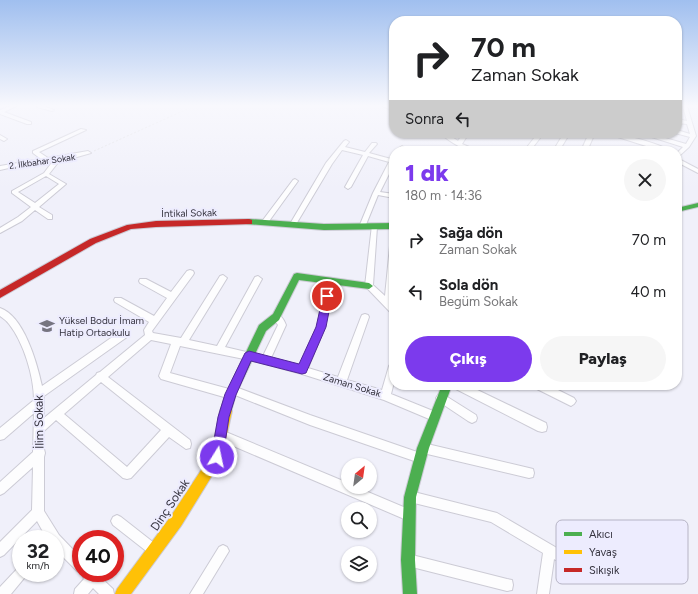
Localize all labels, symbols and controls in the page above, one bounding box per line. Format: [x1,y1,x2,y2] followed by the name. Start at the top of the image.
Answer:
[471,30,536,64] text: 70 m
[405,32,457,84] icon: right
[471,64,579,86] text: Zaman Sokak
[452,108,474,130] icon: left
[405,110,444,128] text: Sonra
[8,151,76,171] street label: 2. İlkbahar Sokak
[405,158,449,187] text: 1 dk
[624,159,666,201] button: close
[405,188,482,203] text: 180 m · 14:36
[161,206,217,220] street label: İntikal Sokak
[439,224,503,242] text: Sağa dön
[405,229,427,251] icon: right
[632,231,666,249] text: 70 m
[439,242,517,257] text: Zaman Sokak
[439,276,498,294] text: Sola dön
[310,279,344,313] pin
[405,281,427,303] icon: left
[631,283,666,301] text: 40 m
[316,285,338,307] icon: arrive
[439,294,518,309] text: Begüm Sokak
[59,314,144,339] place label: Yüksel Bodur İmam Hatip Ortaokulu
[38,317,56,335] school or university icon: Yüksel Bodur İmam Hatip Ortaokulu
[405,336,532,382] button: Çıkış
[540,336,666,382] button: Paylaş
[322,370,383,400] street label: Zaman Sokak
[32,395,46,449] street label: İlim Sokak
[196,436,238,478] position arrow
[341,458,377,494] north arrow
[341,458,377,582] map controls
[148,476,192,533] street label: Dinç Sokak
[341,502,377,538] button: search
[556,520,688,584] legend
[589,528,613,541] text: Akıcı
[72,530,124,582] speed limit sign: 40
[27,539,49,563] text: 32
[341,546,377,582] button: layers
[589,546,617,559] text: Yavaş
[27,559,49,572] text: km/h
[589,564,620,577] text: Sıkışık

